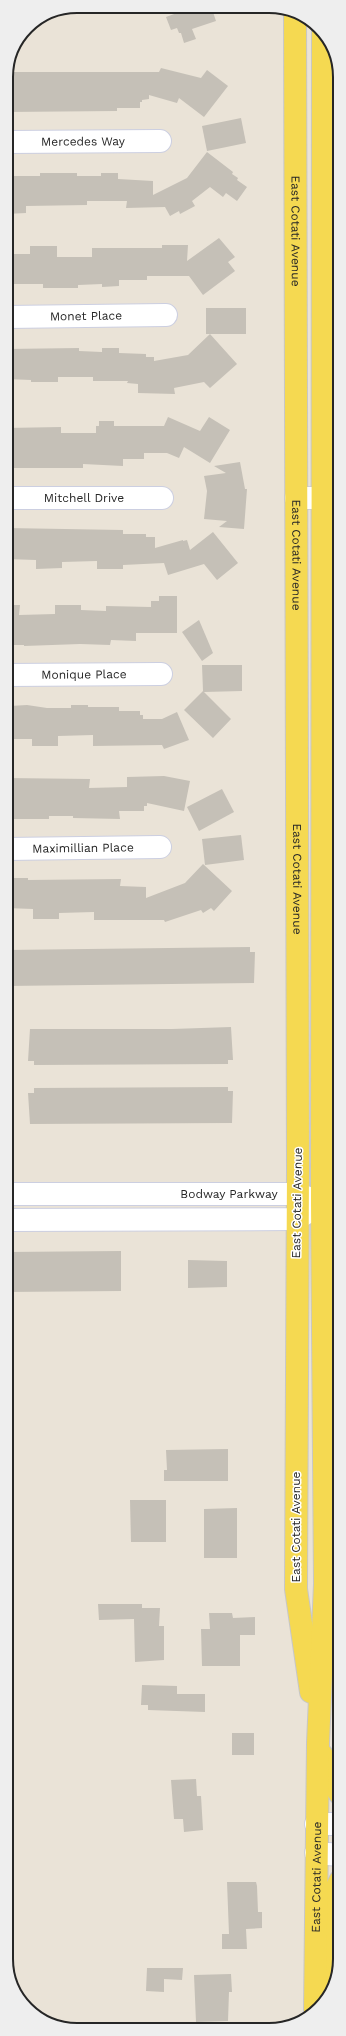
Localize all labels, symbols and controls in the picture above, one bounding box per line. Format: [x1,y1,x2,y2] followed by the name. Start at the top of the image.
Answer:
[41,134,126,149] street label: Mercedes Way
[288,175,303,287] street label: East Cotati Avenue
[50,309,122,323] street label: Monet Place
[44,491,124,505] street label: Mitchell Drive
[289,499,304,611] street label: East Cotati Avenue
[41,667,127,682] street label: Monique Place
[290,823,304,935] street label: East Cotati Avenue
[32,840,134,856] street label: Maximillian Place
[289,1147,305,1259] street label: East Cotati Avenue
[180,1187,278,1201] street label: Bodway Parkway
[289,1471,303,1583] street label: East Cotati Avenue
[309,1821,324,1933] street label: East Cotati Avenue

